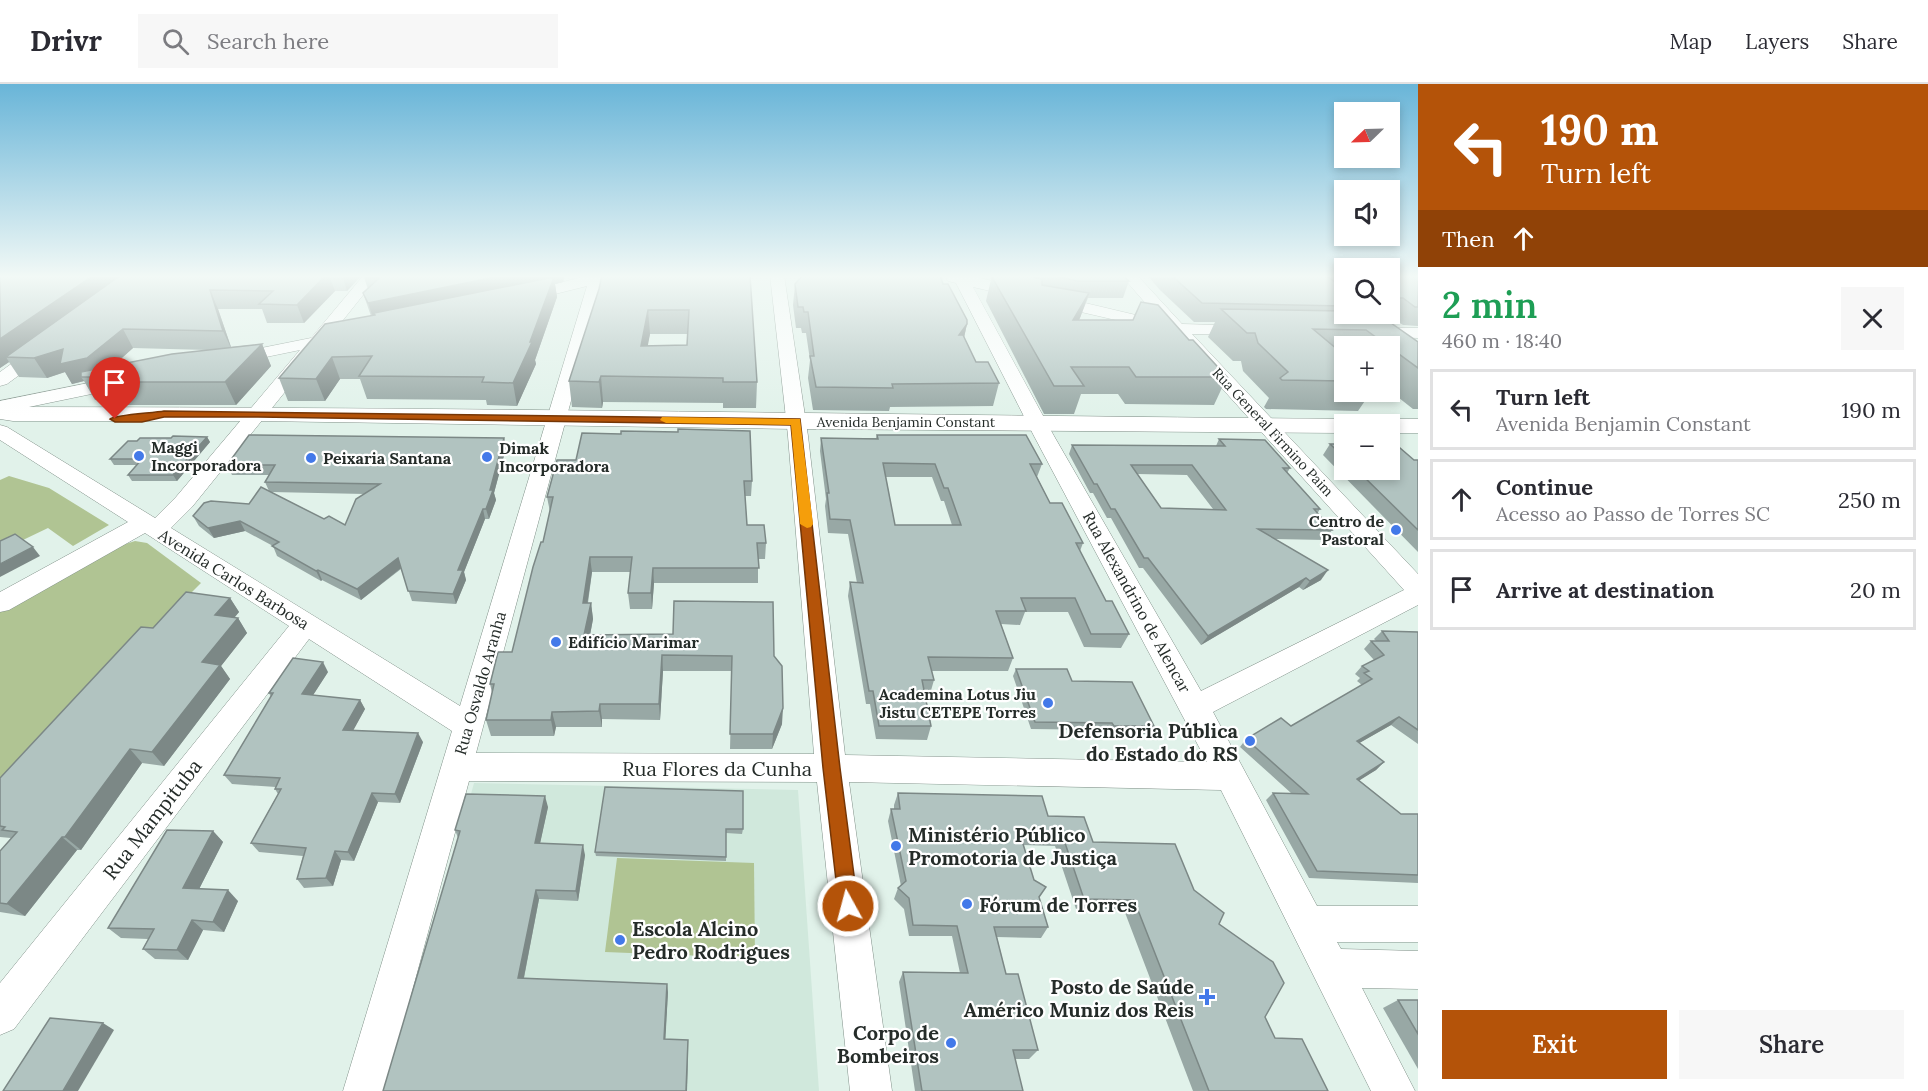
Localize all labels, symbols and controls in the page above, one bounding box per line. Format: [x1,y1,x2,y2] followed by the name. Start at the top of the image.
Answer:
[138,14,558,68] search box
[30,23,102,59] text: Drivr
[159,25,192,58] icon: search
[207,27,329,55] text: Search here
[1669,28,1712,55] text: Map
[1745,28,1809,55] text: Layers
[1842,28,1898,55] text: Share
[1334,102,1400,168] north arrow
[1334,102,1400,480] map controls
[1541,103,1659,157] text: 190 m
[1442,108,1520,186] icon: left
[1541,156,1651,190] text: Turn left
[1334,180,1400,246] button: sound
[1507,222,1540,255] icon: ahead
[1442,225,1495,253] text: Then
[1334,258,1400,324] button: search
[1442,282,1537,328] text: 2 min
[1841,287,1904,350] button: close
[1442,328,1562,353] text: 460 m · 18:40
[1334,336,1400,402] button: +
[89,357,140,419] pin
[1209,364,1338,500] street label: Rua General Firmino Paim
[98,366,131,399] icon: arrive
[1496,383,1590,411] text: Turn left
[1445,393,1478,426] icon: left
[1841,396,1901,424] text: 190 m
[1496,411,1751,436] text: Avenida Benjamin Constant
[816,413,996,431] street label: Avenida Benjamin Constant
[1334,414,1400,480] button: −
[151,437,262,475] place label: Maggi Incorporadora
[499,438,610,476] place label: Dimak Incorporadora
[323,448,452,468] place label: Peixaria Santana
[132,449,146,463] marker: Maggi Incorporadora
[480,450,494,464] marker: Dimak Incorporadora
[304,451,318,465] marker: Peixaria Santana
[1496,473,1593,501] text: Continue
[1445,483,1478,516] icon: ahead
[1838,486,1901,514] text: 250 m
[1496,501,1770,526] text: Acesso ao Passo de Torres SC
[1079,508,1195,696] street label: Rua Alexandrino de Alencar
[1309,511,1384,549] place label: Centro de Pastoral
[1389,523,1403,537] marker: Centro de Pastoral
[154,524,313,633] street label: Avenida Carlos Barbosa
[1445,573,1478,606] icon: arrive
[1496,576,1714,604] text: Arrive at destination
[1850,576,1901,604] text: 20 m
[450,609,510,757] street label: Rua Osvaldo Aranha
[568,632,699,652] place label: Edifício Marimar
[549,635,563,649] marker: Edifício Marimar
[879,684,1036,722] place label: Academina Lotus Jiu Jistu CETEPE Torres
[1041,696,1055,710] marker: Academina Lotus Jiu Jistu CETEPE Torres
[1058,718,1239,766] place label: Defensoria Pública do Estado do RS
[1243,734,1257,748] marker: Defensoria Pública do Estado do RS
[97,754,207,884] street label: Rua Mampituba
[622,756,812,781] street label: Rua Flores da Cunha
[908,822,1117,870] place label: Ministério Público Promotoria de Justiça
[889,839,903,853] marker: Ministério Público Promotoria de Justiça
[816,874,880,938] position arrow
[979,892,1138,917] place label: Fórum de Torres
[960,897,974,911] marker: Fórum de Torres
[632,916,790,964] place label: Escola Alcino Pedro Rodrigues
[613,933,627,947] marker: Escola Alcino Pedro Rodrigues
[964,974,1194,1022] place label: Posto de Saúde Américo Muniz dos Reis
[1198,988,1216,1006] marker: Posto de Saúde Américo Muniz dos Reis
[1442,1010,1667,1079] button: Exit
[1679,1010,1904,1079] button: Share
[837,1020,939,1068] place label: Corpo de Bombeiros
[944,1036,958,1050] marker: Corpo de Bombeiros

